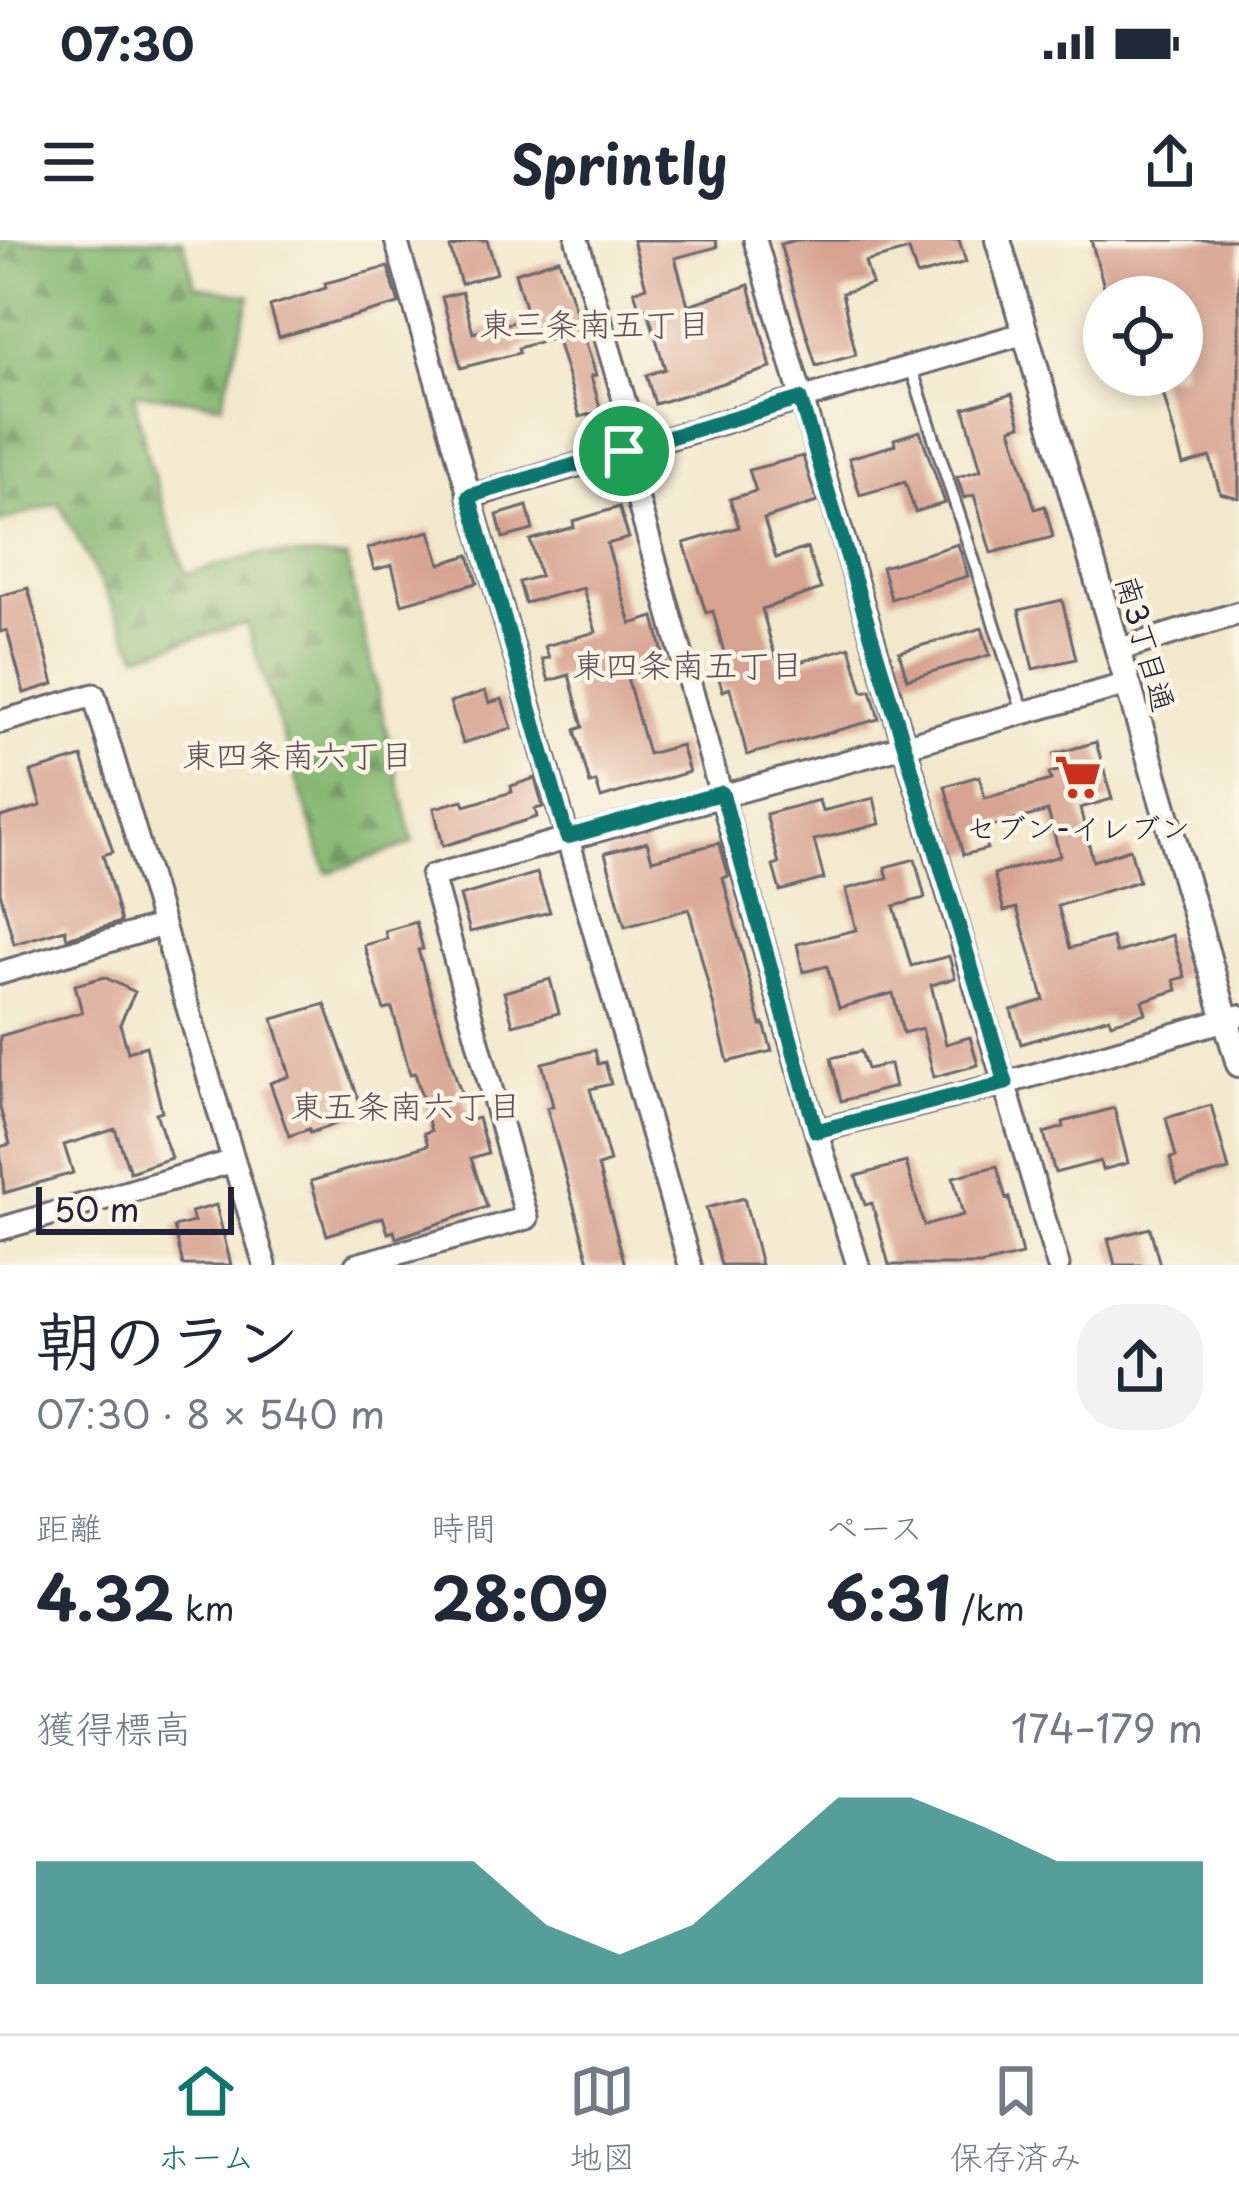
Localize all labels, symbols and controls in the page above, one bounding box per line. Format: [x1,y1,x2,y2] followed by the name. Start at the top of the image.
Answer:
[60,8,194,76] text: 07:30
[511,122,728,203] text: Sprintly
[36,129,102,195] icon: menu
[1137,129,1203,195] icon: share
[1083,276,1203,396] map controls
[1083,276,1203,396] button: locate
[480,297,711,347] district label: 東三条南五丁目
[573,400,675,502] pin
[591,418,657,484] icon: arrive
[1106,570,1188,716] street label: 南3丁目通
[573,638,804,688] district label: 東四条南五丁目
[183,728,414,778] district label: 東四条南六丁目
[1053,752,1103,802] supermarket icon: セブン-イレブン
[966,804,1190,849] place label: セブン-イレブン
[291,1079,522,1129] district label: 東五条南六丁目
[36,1181,234,1234] scale bar
[54,1183,140,1233] text: 50 m
[36,1288,300,1387] text: 朝のラン
[1077,1304,1203,1430] button: share
[36,1383,385,1442] text: 07:30 · 8 × 540 m
[36,1501,102,1551] text: 距離
[431,1501,497,1551] text: 時間
[826,1501,923,1551] text: ペース
[36,1551,174,1641] text: 4.32
[431,1551,609,1641] text: 28:09
[826,1551,951,1641] text: 6:31
[174,1582,234,1632] text: km
[951,1582,1025,1632] text: /km
[36,1697,192,1756] text: 獲得標高
[1011,1697,1203,1756] text: 174–179 m
[157,2058,255,2180] tab: ホーム
[569,2058,635,2180] tab: 地図
[950,2058,1082,2180] tab: 保存済み

